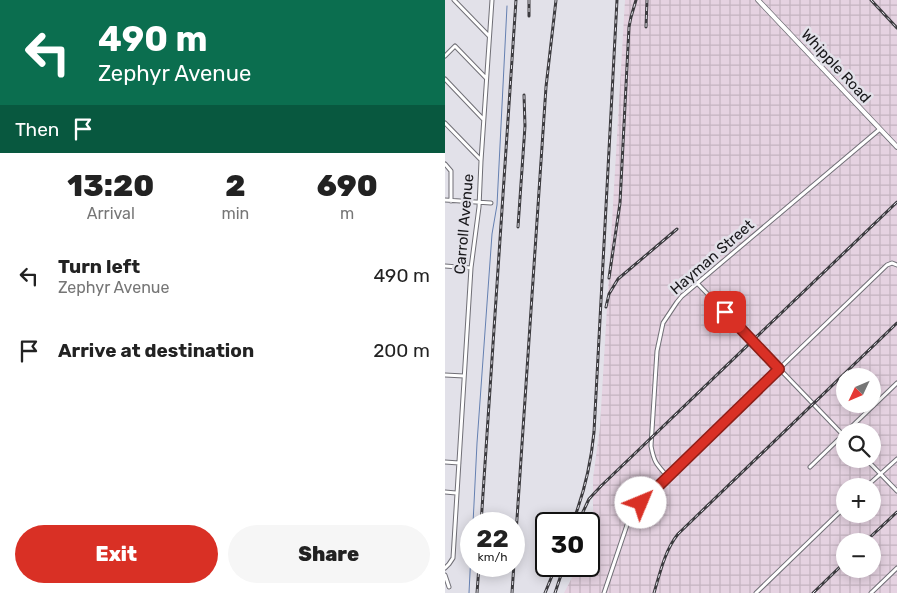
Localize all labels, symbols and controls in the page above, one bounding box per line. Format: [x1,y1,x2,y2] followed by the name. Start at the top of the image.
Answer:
[98,18,208,60] text: 490 m
[15,20,80,85] icon: left
[797,26,875,106] street label: Whipple Road
[98,60,251,87] text: Zephyr Avenue
[69,115,97,143] icon: arrive
[15,118,59,141] text: Then
[67,168,154,204] text: 13:20
[225,168,246,204] text: 2
[317,168,378,204] text: 690
[451,173,477,275] street label: Carroll Avenue
[87,204,135,223] text: Arrival
[222,204,249,223] text: min
[340,204,354,223] text: m
[667,216,758,298] street label: Hayman Street
[58,255,140,278] text: Turn left
[15,262,43,290] icon: left
[373,264,430,287] text: 490 m
[58,278,169,297] text: Zephyr Avenue
[704,291,746,333] pin
[711,298,739,326] icon: arrive
[15,337,43,365] icon: arrive
[58,339,254,362] text: Arrive at destination
[373,339,430,362] text: 200 m
[836,368,881,412] north arrow
[836,368,881,578] map controls
[836,423,881,468] button: search
[614,476,666,528] position arrow
[836,478,881,523] button: +
[535,512,600,577] speed limit sign: 30
[476,524,509,553] text: 22
[15,525,218,583] button: Exit
[228,525,430,583] button: Share
[836,533,881,578] button: −
[478,550,507,564] text: km/h

